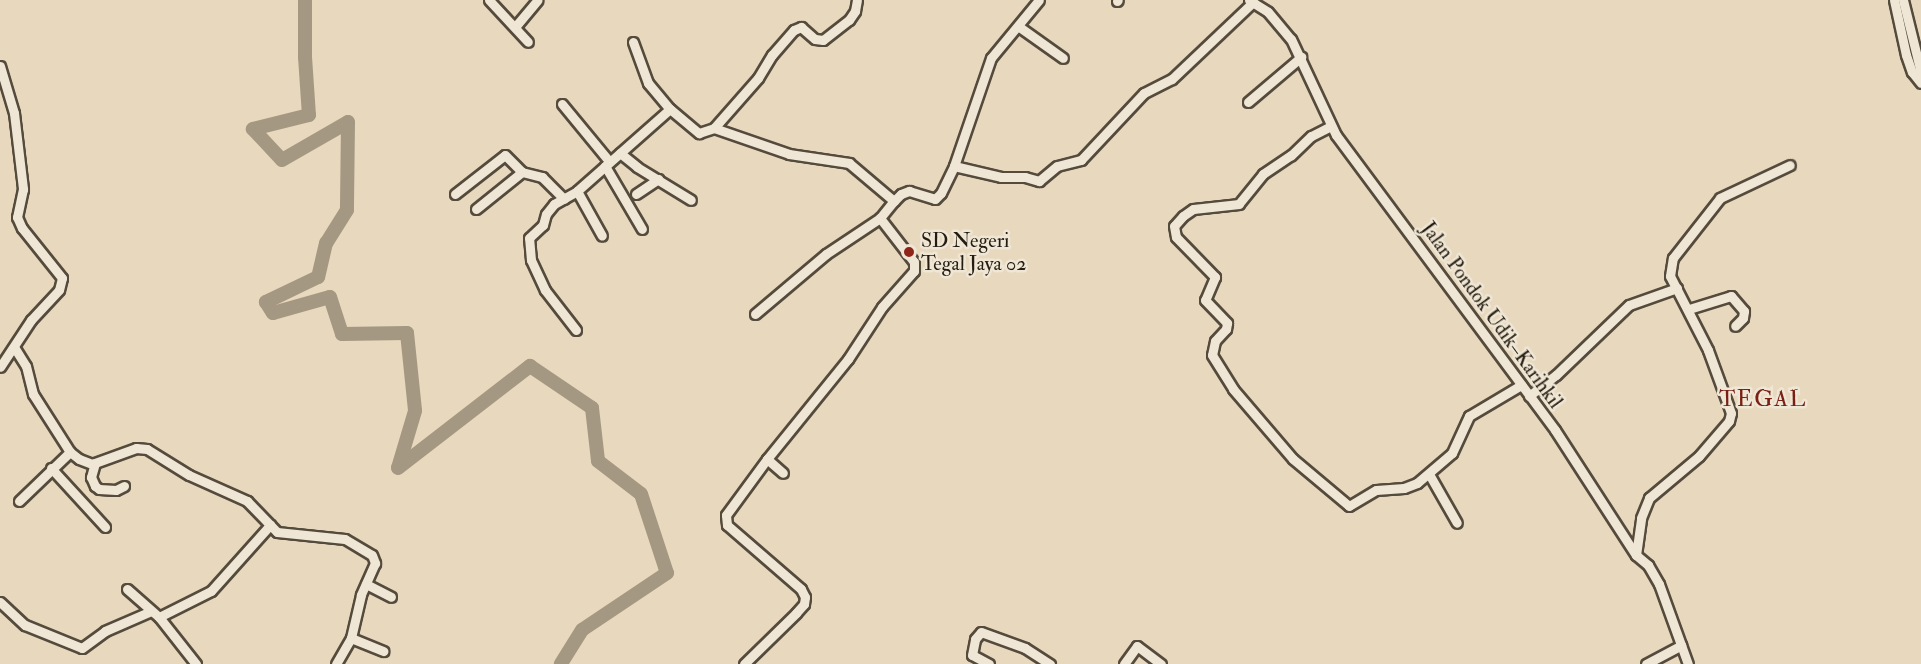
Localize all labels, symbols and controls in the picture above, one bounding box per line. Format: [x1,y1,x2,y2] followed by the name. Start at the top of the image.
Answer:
[1416,217,1568,413] street label: Jalan Pondok Udik–Karihkil
[921,228,1026,275] place label: SD Negeri Tegal Jaya 02
[902,245,916,259] marker: SD Negeri Tegal Jaya 02
[1719,387,1807,413] district label: TEGAL

